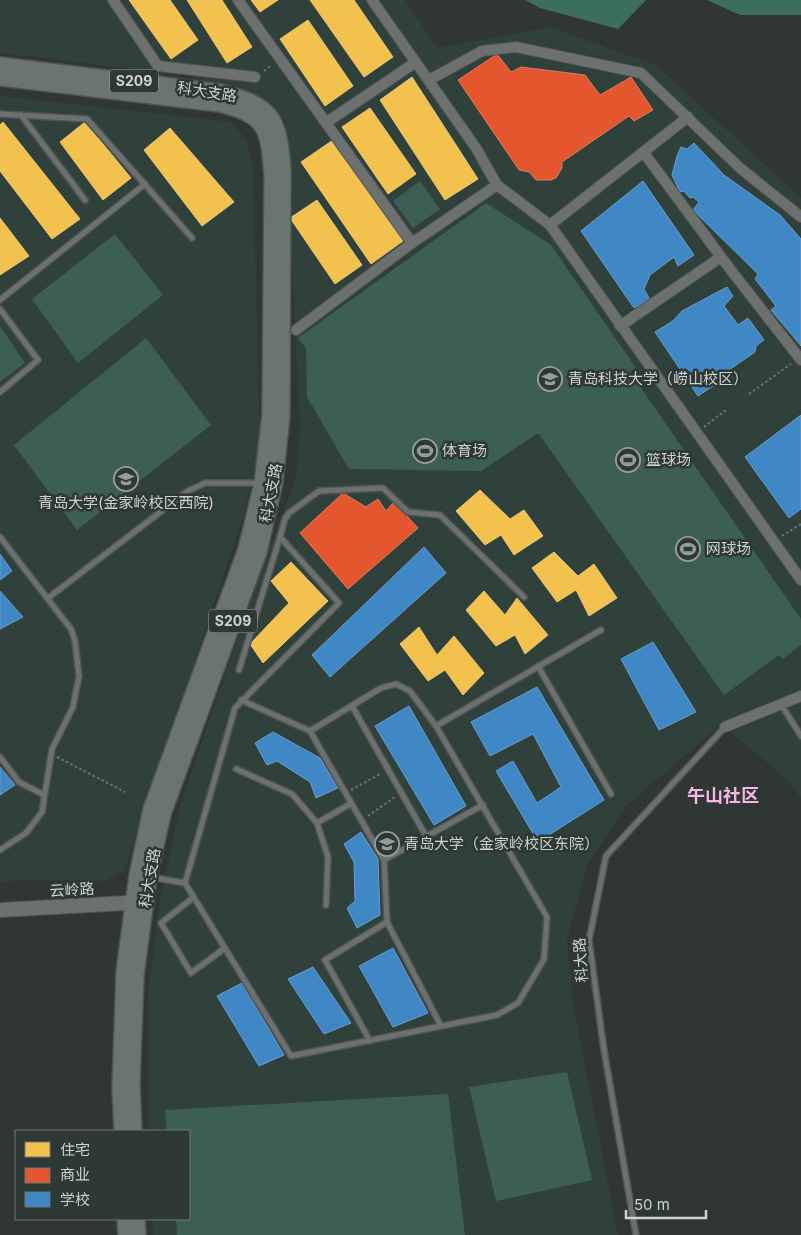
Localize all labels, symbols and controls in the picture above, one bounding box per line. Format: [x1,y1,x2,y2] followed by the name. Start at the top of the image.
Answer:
[110,70,158,92] road number: S209
[176,77,238,106] street label: 科大支路
[537,366,563,392] school or university icon: 青岛科技大学（崂山校区）
[568,369,748,388] place label: 青岛科技大学（崂山校区）
[412,438,438,464] sports icon: 体育场
[442,441,487,460] place label: 体育场
[615,447,641,473] sports icon: 篮球场
[646,450,691,469] place label: 篮球场
[255,462,286,524] street label: 科大支路
[113,466,139,492] school or university icon: 青岛大学(金家岭校区西院)
[38,493,214,512] place label: 青岛大学(金家岭校区西院)
[675,536,701,562] sports icon: 网球场
[706,539,751,558] place label: 网球场
[209,610,257,632] road number: S209
[687,785,759,806] district label: 午山社区
[374,831,400,857] school or university icon: 青岛大学（金家岭校区东院）
[404,834,599,853] place label: 青岛大学（金家岭校区东院）
[135,847,164,909] street label: 科大支路
[49,879,95,900] street label: 云岭路
[569,937,592,983] street label: 科大路
[15,1130,190,1220] legend
[60,1140,90,1159] text: 住宅
[60,1165,90,1184] text: 商业
[626,1188,706,1220] scale bar
[60,1190,90,1209] text: 学校
[634,1195,670,1214] text: 50 m

